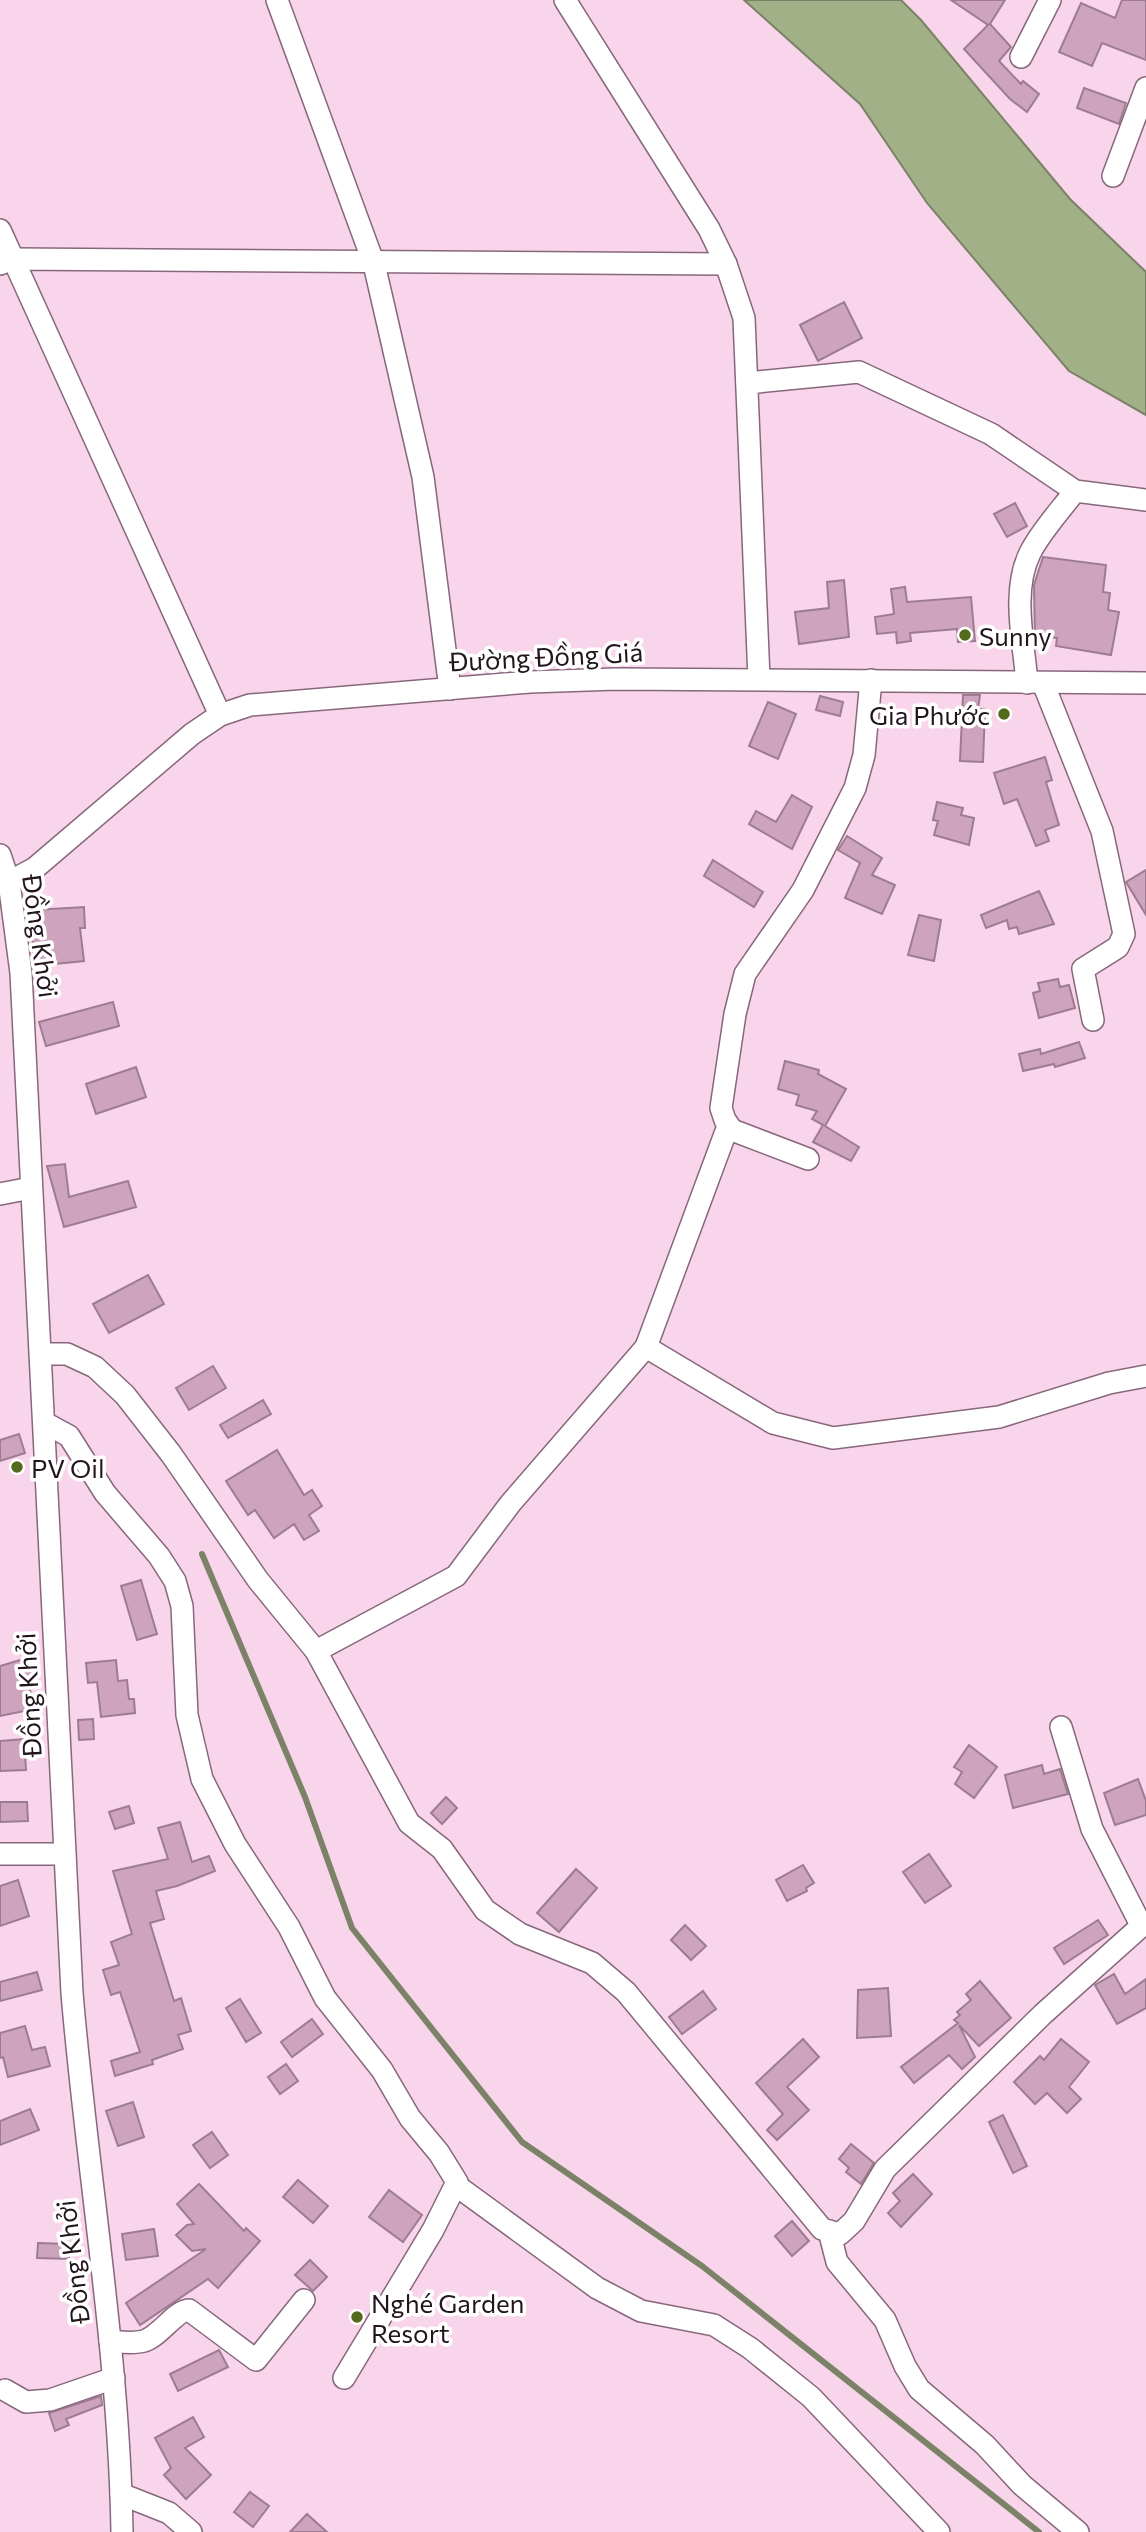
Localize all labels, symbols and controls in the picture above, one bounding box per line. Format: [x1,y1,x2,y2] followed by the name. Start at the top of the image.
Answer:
[979,620,1052,651] place label: Sunny
[957,627,973,643] marker: Sunny
[447,635,644,677] street label: Đường Đồng Giá
[869,699,990,730] place label: Gia Phước
[996,706,1012,722] marker: Gia Phước
[17,871,65,1000] street label: Đồng Khởi
[31,1452,105,1483] place label: PV Oil
[9,1459,25,1475] marker: PV Oil
[9,1632,47,1759] street label: Đồng Khởi
[49,2198,95,2327] street label: Đồng Khởi
[371,2287,525,2348] place label: Nghé Garden Resort
[349,2309,365,2325] marker: Nghé Garden Resort

